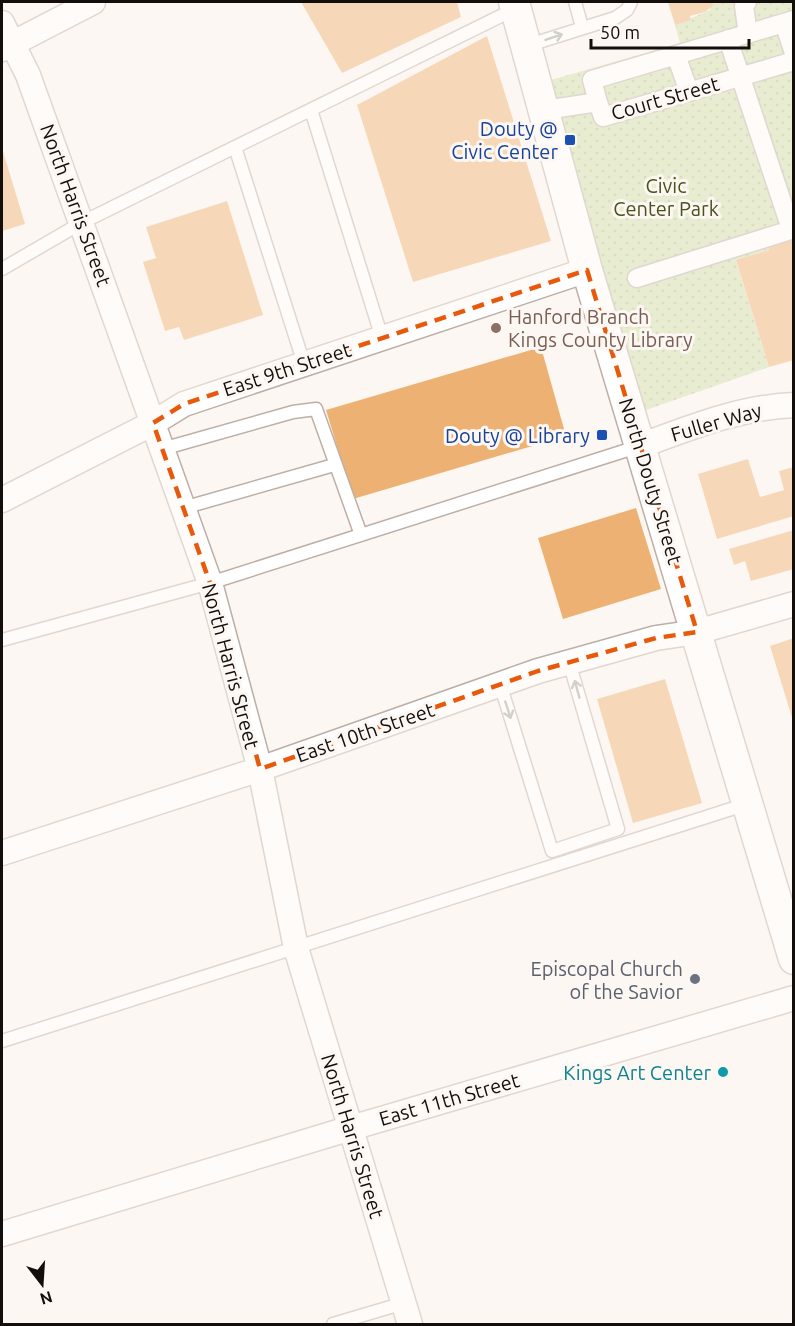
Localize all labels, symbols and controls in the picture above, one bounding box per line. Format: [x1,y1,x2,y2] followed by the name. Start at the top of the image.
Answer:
[591,12,748,50] scale bar
[600,22,640,42] text: 50 m
[544,30,563,41] one-way arrow
[608,72,722,124] street label: Court Street
[451,117,558,163] place label: Douty @ Civic Center
[36,121,116,289] street label: North Harris Street
[563,133,577,147] marker: Douty @ Civic Center
[613,174,719,220] park label: Civic Center Park
[508,305,693,351] place label: Hanford Branch Kings County Library
[489,321,503,335] marker: Hanford Branch Kings County Library
[220,337,354,401] street label: East 9th Street
[615,395,687,567] street label: North Douty Street
[668,398,764,446] street label: Fuller Way
[445,424,590,447] place label: Douty @ Library
[595,428,609,442] marker: Douty @ Library
[198,581,264,752] street label: North Harris Street
[571,680,582,699] one-way arrow
[293,698,437,766] street label: East 10th Street
[503,700,514,719] one-way arrow
[530,957,683,1003] place label: Episcopal Church of the Savior
[688,972,702,986] marker: Episcopal Church of the Savior
[317,1051,389,1221] street label: North Harris Street
[563,1061,711,1084] place label: Kings Art Center
[716,1065,730,1079] marker: Kings Art Center
[376,1068,522,1130] street label: East 11th Street
[12,1254,72,1314] north arrow
[38,1288,55,1309] text: N

